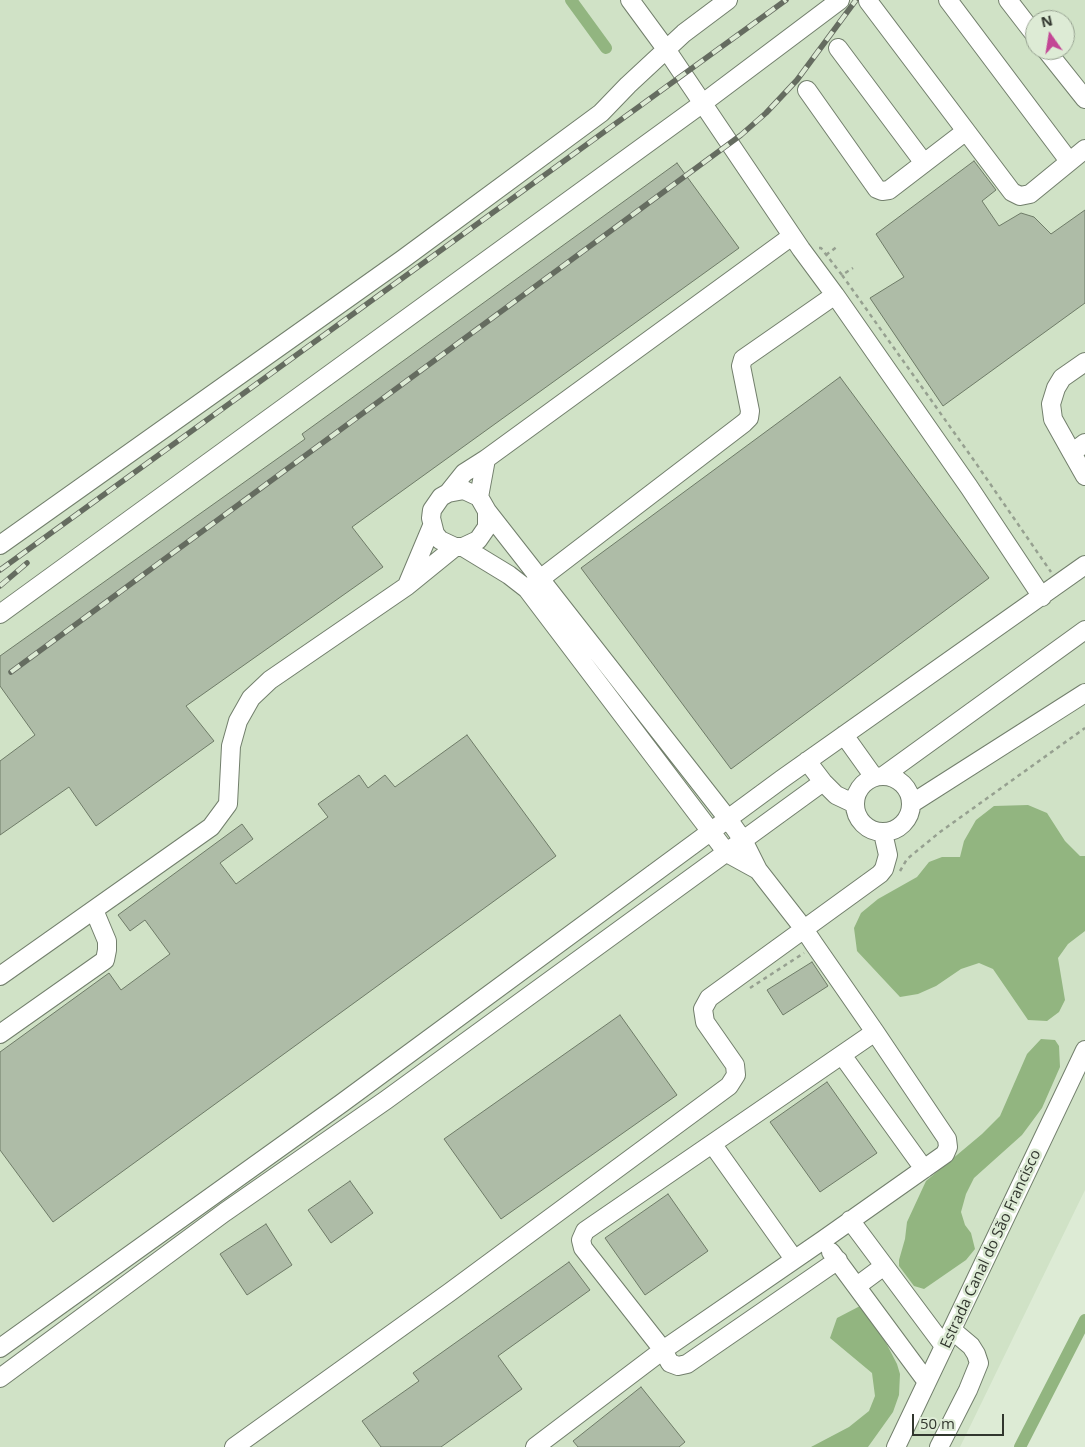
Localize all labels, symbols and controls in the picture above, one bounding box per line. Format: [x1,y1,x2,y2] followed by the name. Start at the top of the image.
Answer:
[1025,10,1075,60] north arrow
[1039,10,1054,31] text: N
[937,1147,1045,1351] street label: Estrada Canal do São Francisco
[915,1404,1008,1436] scale bar
[920,1413,955,1433] text: 50 m

